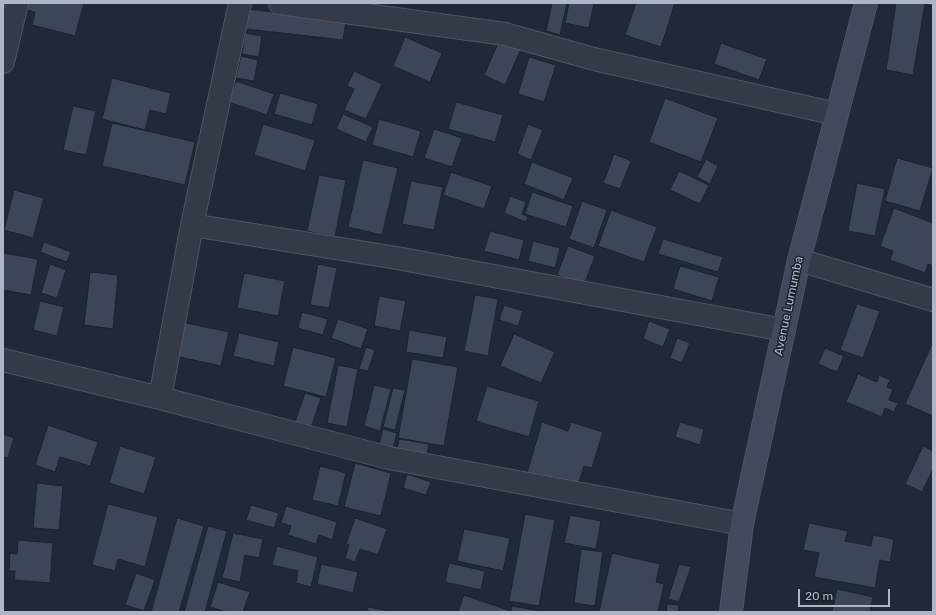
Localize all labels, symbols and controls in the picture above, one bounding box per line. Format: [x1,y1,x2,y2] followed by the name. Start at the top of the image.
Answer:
[771,255,807,357] street label: Avenue Lumumba
[800,581,892,607] scale bar
[805,589,833,603] text: 20 m

